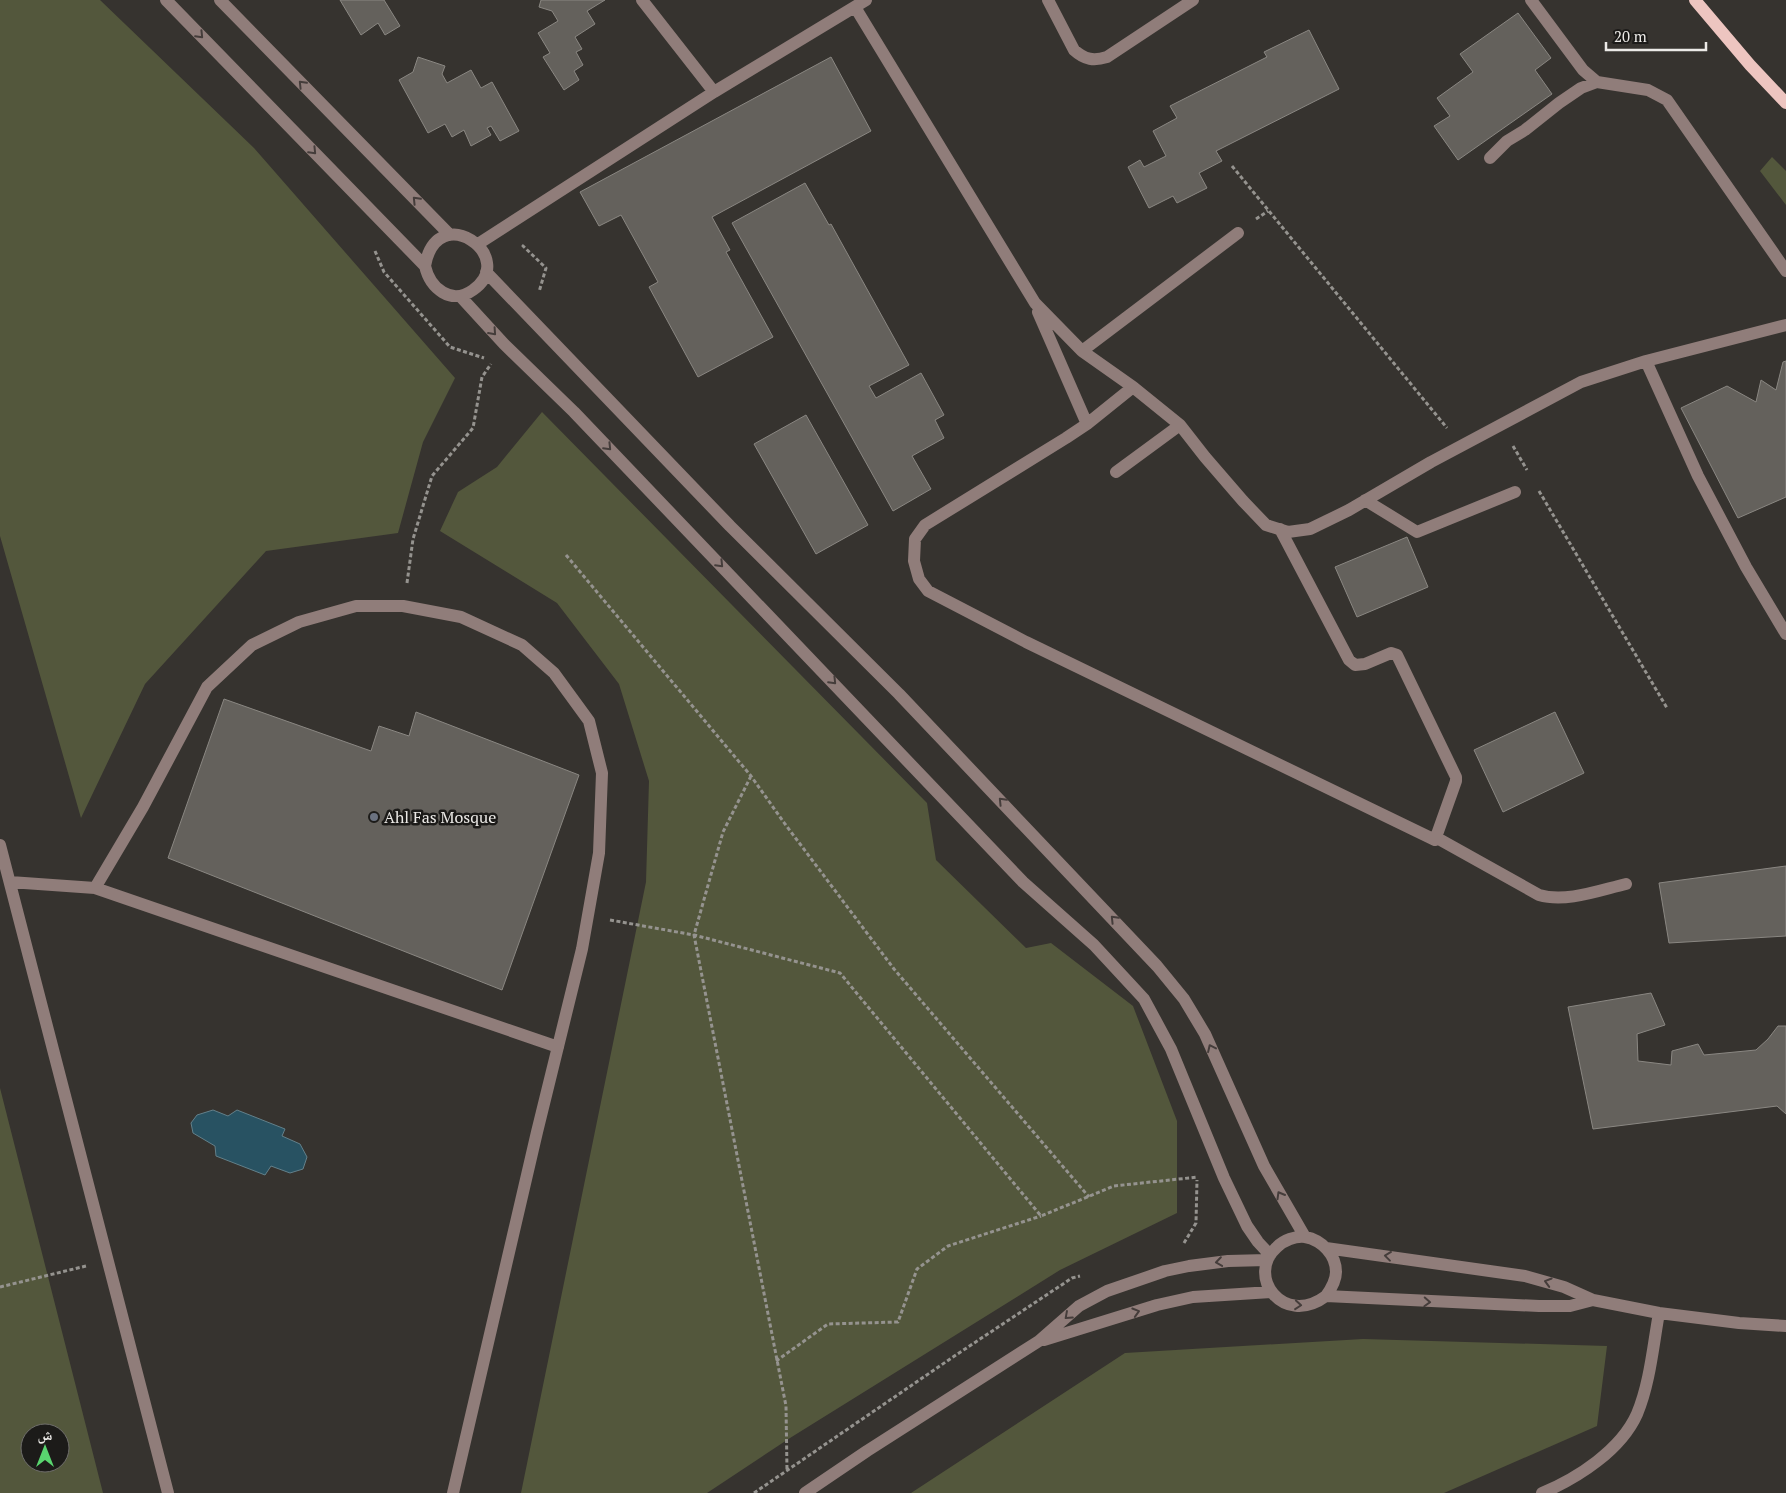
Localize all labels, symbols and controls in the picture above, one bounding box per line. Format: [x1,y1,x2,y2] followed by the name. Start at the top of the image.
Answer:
[1606,20,1706,52] scale bar
[1614,26,1647,46] text: 20 m
[194,29,203,38] one-way arrow
[299,81,308,90] one-way arrow
[307,146,316,155] one-way arrow
[413,197,422,206] one-way arrow
[487,326,496,335] one-way arrow
[602,441,611,450] one-way arrow
[714,559,723,568] one-way arrow
[827,676,836,685] one-way arrow
[999,798,1008,807] one-way arrow
[384,806,496,828] place label: Ahl Fas Mosque
[368,811,380,823] marker: Ahl Fas Mosque
[1111,916,1120,925] one-way arrow
[1207,1044,1218,1053] one-way arrow
[1277,1191,1287,1200] one-way arrow
[1383,1251,1391,1262] one-way arrow
[1214,1256,1222,1267] one-way arrow
[1544,1278,1552,1288] one-way arrow
[1423,1296,1431,1307] one-way arrow
[1294,1300,1302,1311] one-way arrow
[1131,1307,1140,1317] one-way arrow
[1064,1310,1073,1319] one-way arrow
[20,1423,70,1473] north arrow
[38,1425,53,1444] text: ش

